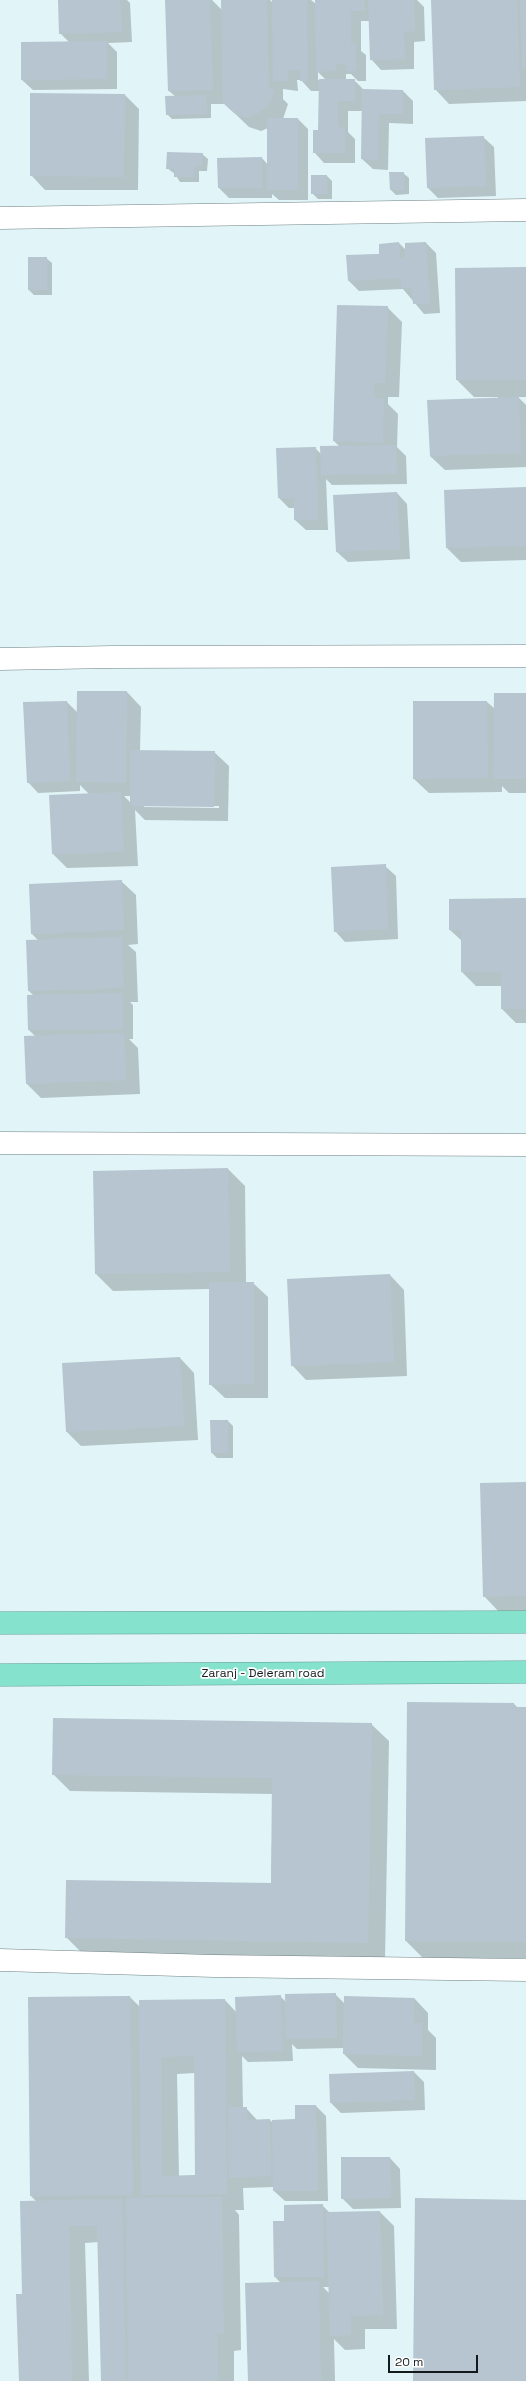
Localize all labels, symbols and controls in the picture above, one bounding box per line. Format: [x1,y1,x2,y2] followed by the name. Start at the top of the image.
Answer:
[202,1667,324,1681] street label: Zaranj - Deleram road
[390,2347,480,2373] scale bar
[395,2354,423,2370] text: 20 m

